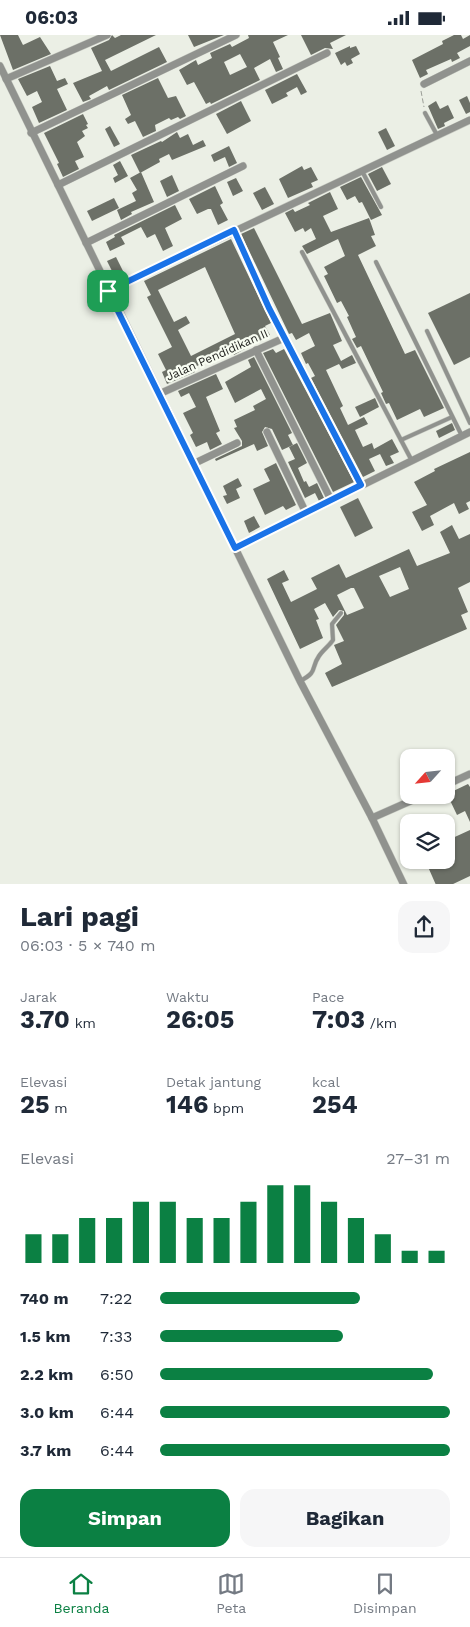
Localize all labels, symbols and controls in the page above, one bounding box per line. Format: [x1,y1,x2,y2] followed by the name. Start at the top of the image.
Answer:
[25,6,78,29] text: 06:03
[87,270,129,312] pin
[94,277,122,305] icon: arrive
[164,326,270,384] street label: Jalan Pendidikan II
[400,749,455,804] north arrow
[400,749,455,869] map controls
[400,814,455,869] button: layers
[20,900,139,933] text: Lari pagi
[398,901,450,953] button: share
[20,936,156,955] text: 06:03 · 5 × 740 m
[20,989,57,1005] text: Jarak
[166,989,209,1005] text: Waktu
[312,989,344,1005] text: Pace
[20,1005,70,1034] text: 3.70
[166,1005,234,1034] text: 26:05
[312,1005,365,1034] text: 7:03
[70,1015,96,1031] text: km
[365,1015,397,1031] text: /km
[20,1074,67,1090] text: Elevasi
[166,1074,261,1090] text: Detak jantung
[312,1074,340,1090] text: kcal
[20,1090,49,1119] text: 25
[166,1090,208,1119] text: 146
[312,1090,358,1119] text: 254
[49,1100,68,1116] text: m
[208,1100,244,1116] text: bpm
[20,1149,74,1168] text: Elevasi
[386,1149,450,1168] text: 27–31 m
[20,1289,69,1308] text: 740 m
[100,1289,132,1308] text: 7:22
[20,1327,70,1346] text: 1.5 km
[100,1327,132,1346] text: 7:33
[20,1365,73,1384] text: 2.2 km
[100,1365,134,1384] text: 6:50
[20,1403,74,1422] text: 3.0 km
[100,1403,134,1422] text: 6:44
[20,1441,71,1460] text: 3.7 km
[100,1441,134,1460] text: 6:44
[20,1489,230,1547] button: Simpan
[240,1489,450,1547] button: Bagikan
[53,1570,109,1616] tab: Beranda
[216,1570,246,1616] tab: Peta
[353,1570,417,1616] tab: Disimpan

